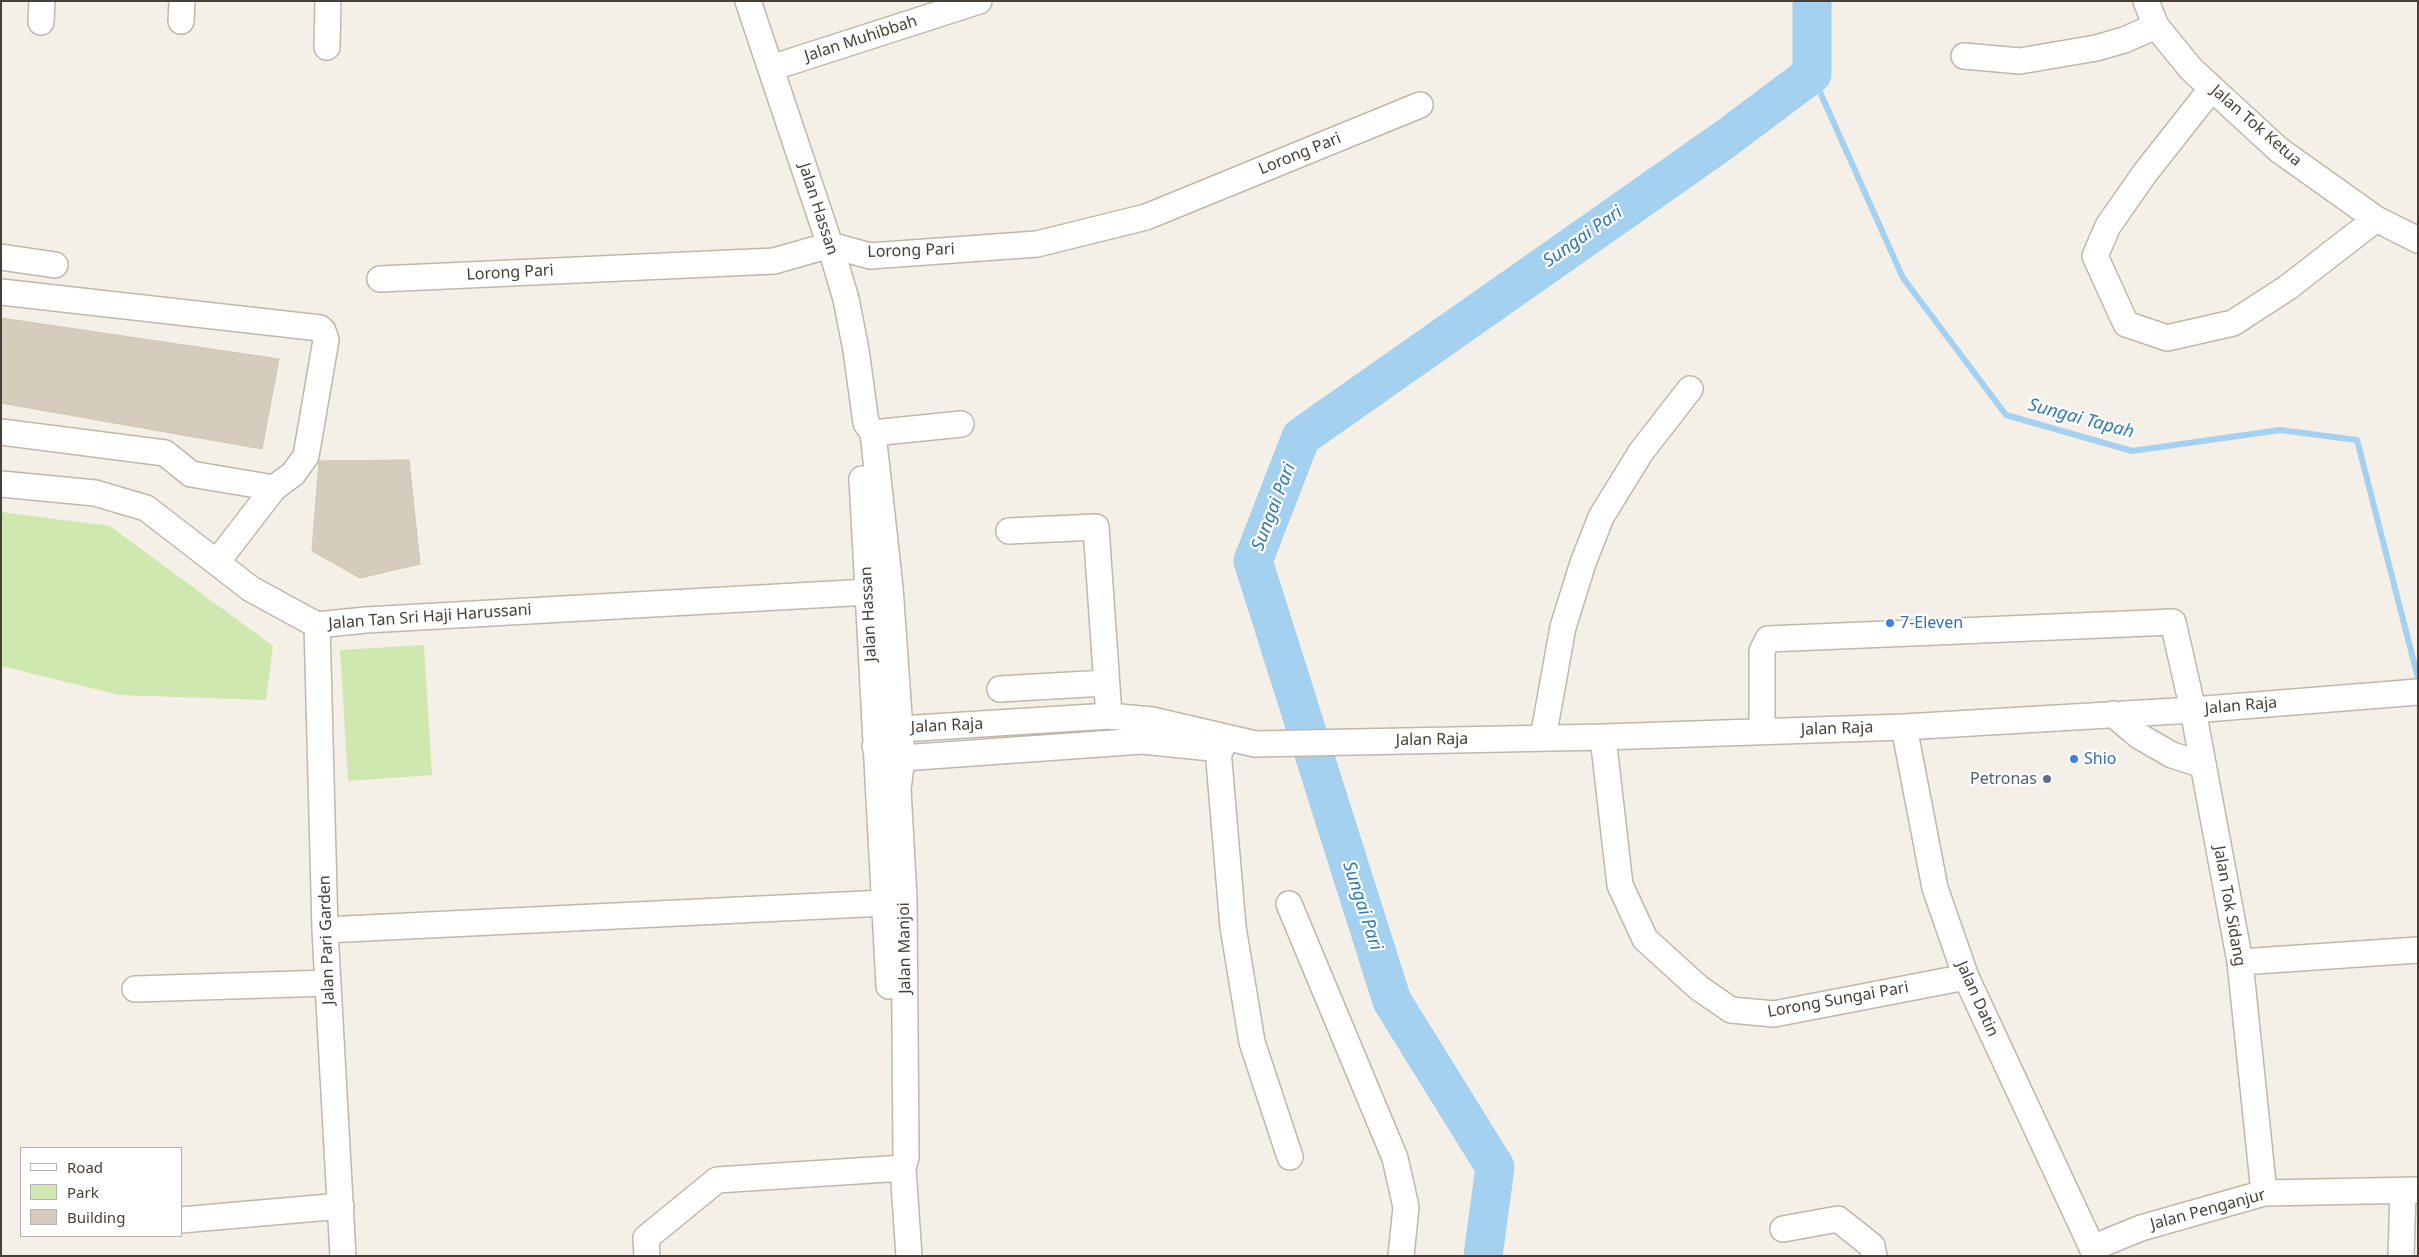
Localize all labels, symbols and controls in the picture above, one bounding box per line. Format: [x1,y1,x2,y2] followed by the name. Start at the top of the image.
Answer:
[802,12,920,66] street label: Jalan Muhibbah
[2207,81,2305,171] street label: Jalan Tok Ketua
[1256,129,1344,179] street label: Lorong Pari
[794,161,842,257] street label: Jalan Hassan
[1539,202,1627,272] water label: Sungai Pari
[867,240,955,262] street label: Lorong Pari
[466,261,554,285] street label: Lorong Pari
[2026,394,2136,444] water label: Sungai Tapah
[1247,460,1301,554] water label: Sungai Pari
[857,566,881,662] street label: Jalan Hassan
[328,600,532,634] street label: Jalan Tan Sri Haji Harussani
[1900,613,1963,633] place label: 7-Eleven
[1884,617,1896,629] marker: 7-Eleven
[2204,693,2278,719] street label: Jalan Raja
[910,715,984,737] street label: Jalan Raja
[1800,718,1874,740] street label: Jalan Raja
[1396,730,1468,750] street label: Jalan Raja
[2084,749,2116,769] place label: Shio
[2068,753,2080,765] marker: Shio
[1970,769,2037,789] place label: Petronas
[2041,773,2053,785] marker: Petronas
[2209,844,2249,968] street label: Jalan Tok Sidang
[1337,859,1387,953] water label: Sungai Pari
[315,875,339,1005] street label: Jalan Pari Garden
[895,902,915,994] street label: Jalan Manjoi
[1952,958,2002,1040] street label: Jalan Datin
[1766,978,1910,1022] street label: Lorong Sungai Pari
[20,1147,182,1237] legend
[67,1157,103,1177] text: Road
[67,1182,99,1202] text: Park
[2148,1185,2268,1235] street label: Jalan Penganjur
[67,1207,125,1227] text: Building

